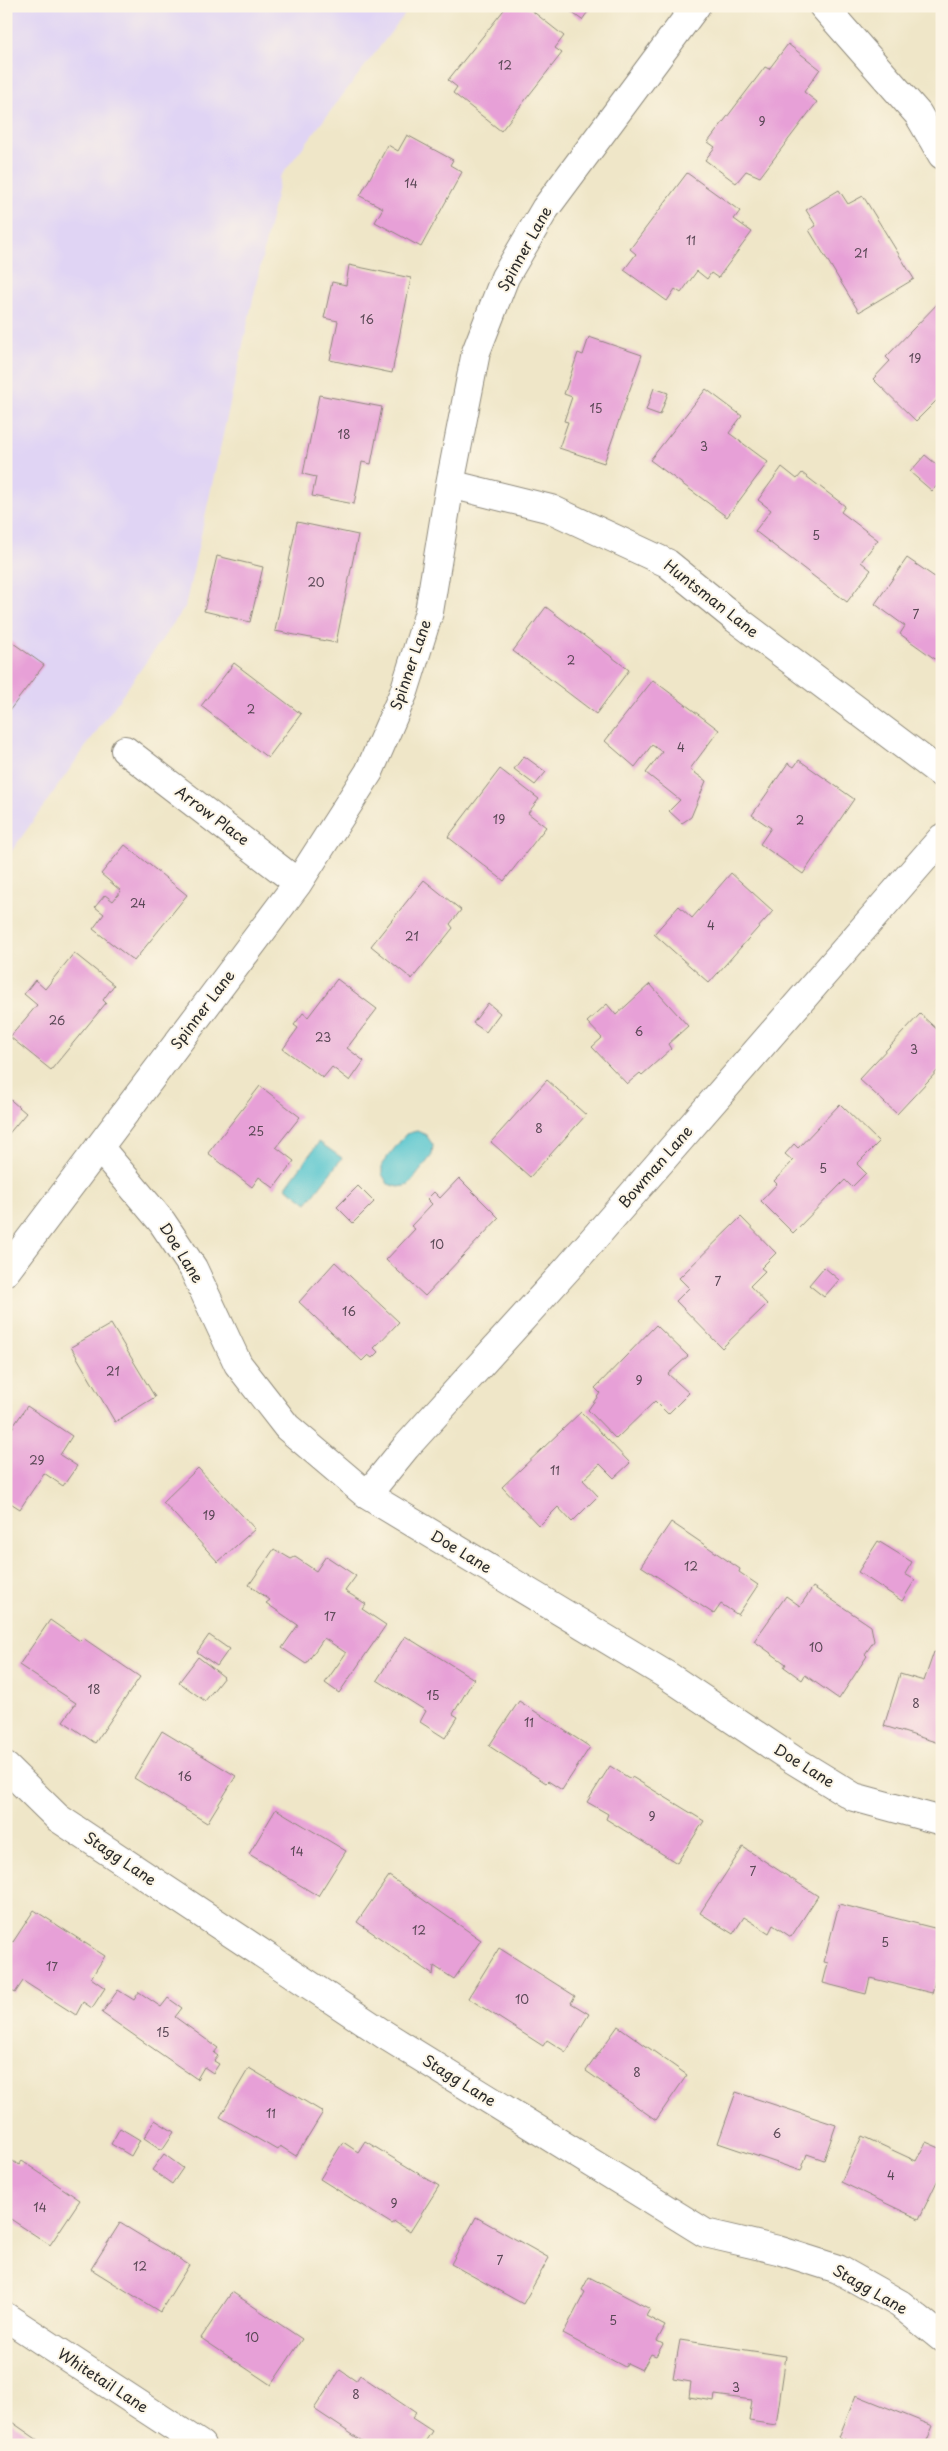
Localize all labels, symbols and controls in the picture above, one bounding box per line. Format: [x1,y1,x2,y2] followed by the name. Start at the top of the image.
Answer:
[498,56,512,74] house number: 12
[758,112,766,130] house number: 9
[404,174,418,192] house number: 14
[491,201,557,295] street label: Spinner Lane
[686,231,696,249] house number: 11
[854,244,868,262] house number: 21
[360,310,374,328] house number: 16
[909,349,921,367] house number: 19
[589,399,603,417] house number: 15
[338,425,350,443] house number: 18
[700,437,708,455] house number: 3
[812,526,820,544] house number: 5
[660,553,764,642] street label: Huntsman Lane
[307,573,325,591] house number: 20
[913,605,920,623] house number: 7
[383,616,436,713] street label: Spinner Lane
[567,651,575,669] house number: 2
[247,700,255,718] house number: 2
[677,738,685,756] house number: 4
[171,779,255,850] street label: Arrow Place
[493,810,505,828] house number: 19
[796,811,804,829] house number: 2
[130,894,146,912] house number: 24
[707,916,715,934] house number: 4
[405,927,419,945] house number: 21
[164,964,239,1054] street label: Spinner Lane
[49,1011,65,1029] house number: 26
[635,1022,643,1040] house number: 6
[315,1028,331,1046] house number: 23
[910,1040,918,1058] house number: 3
[535,1119,543,1137] house number: 8
[612,1120,697,1212] street label: Bowman Lane
[248,1122,264,1140] house number: 25
[819,1159,827,1177] house number: 5
[155,1217,210,1287] street label: Doe Lane
[430,1235,444,1253] house number: 10
[715,1272,722,1290] house number: 7
[342,1302,356,1320] house number: 16
[106,1362,120,1380] house number: 21
[635,1371,643,1389] house number: 9
[29,1451,45,1469] house number: 29
[550,1461,560,1479] house number: 11
[203,1506,215,1524] house number: 19
[427,1523,497,1578] street label: Doe Lane
[684,1557,698,1575] house number: 12
[324,1607,336,1625] house number: 17
[809,1638,823,1656] house number: 10
[88,1680,100,1698] house number: 18
[426,1686,440,1704] house number: 15
[912,1694,920,1712] house number: 8
[524,1713,534,1731] house number: 11
[770,1737,840,1792] street label: Doe Lane
[178,1767,192,1785] house number: 16
[648,1807,656,1825] house number: 9
[80,1825,162,1890] street label: Stagg Lane
[290,1842,304,1860] house number: 14
[750,1862,757,1880] house number: 7
[412,1921,426,1939] house number: 12
[881,1933,889,1951] house number: 5
[46,1957,58,1975] house number: 17
[515,1990,529,2008] house number: 10
[156,2023,170,2041] house number: 15
[419,2048,501,2111] street label: Stagg Lane
[633,2063,641,2081] house number: 8
[266,2104,276,2122] house number: 11
[773,2124,781,2142] house number: 6
[887,2166,895,2184] house number: 4
[390,2194,398,2212] house number: 9
[33,2198,47,2216] house number: 14
[497,2251,504,2269] house number: 7
[133,2257,147,2275] house number: 12
[829,2258,912,2319] street label: Stagg Lane
[609,2311,617,2329] house number: 5
[245,2328,259,2346] house number: 10
[54,2342,154,2418] street label: Whitetail Lane
[732,2378,740,2396] house number: 3
[352,2385,360,2403] house number: 8

